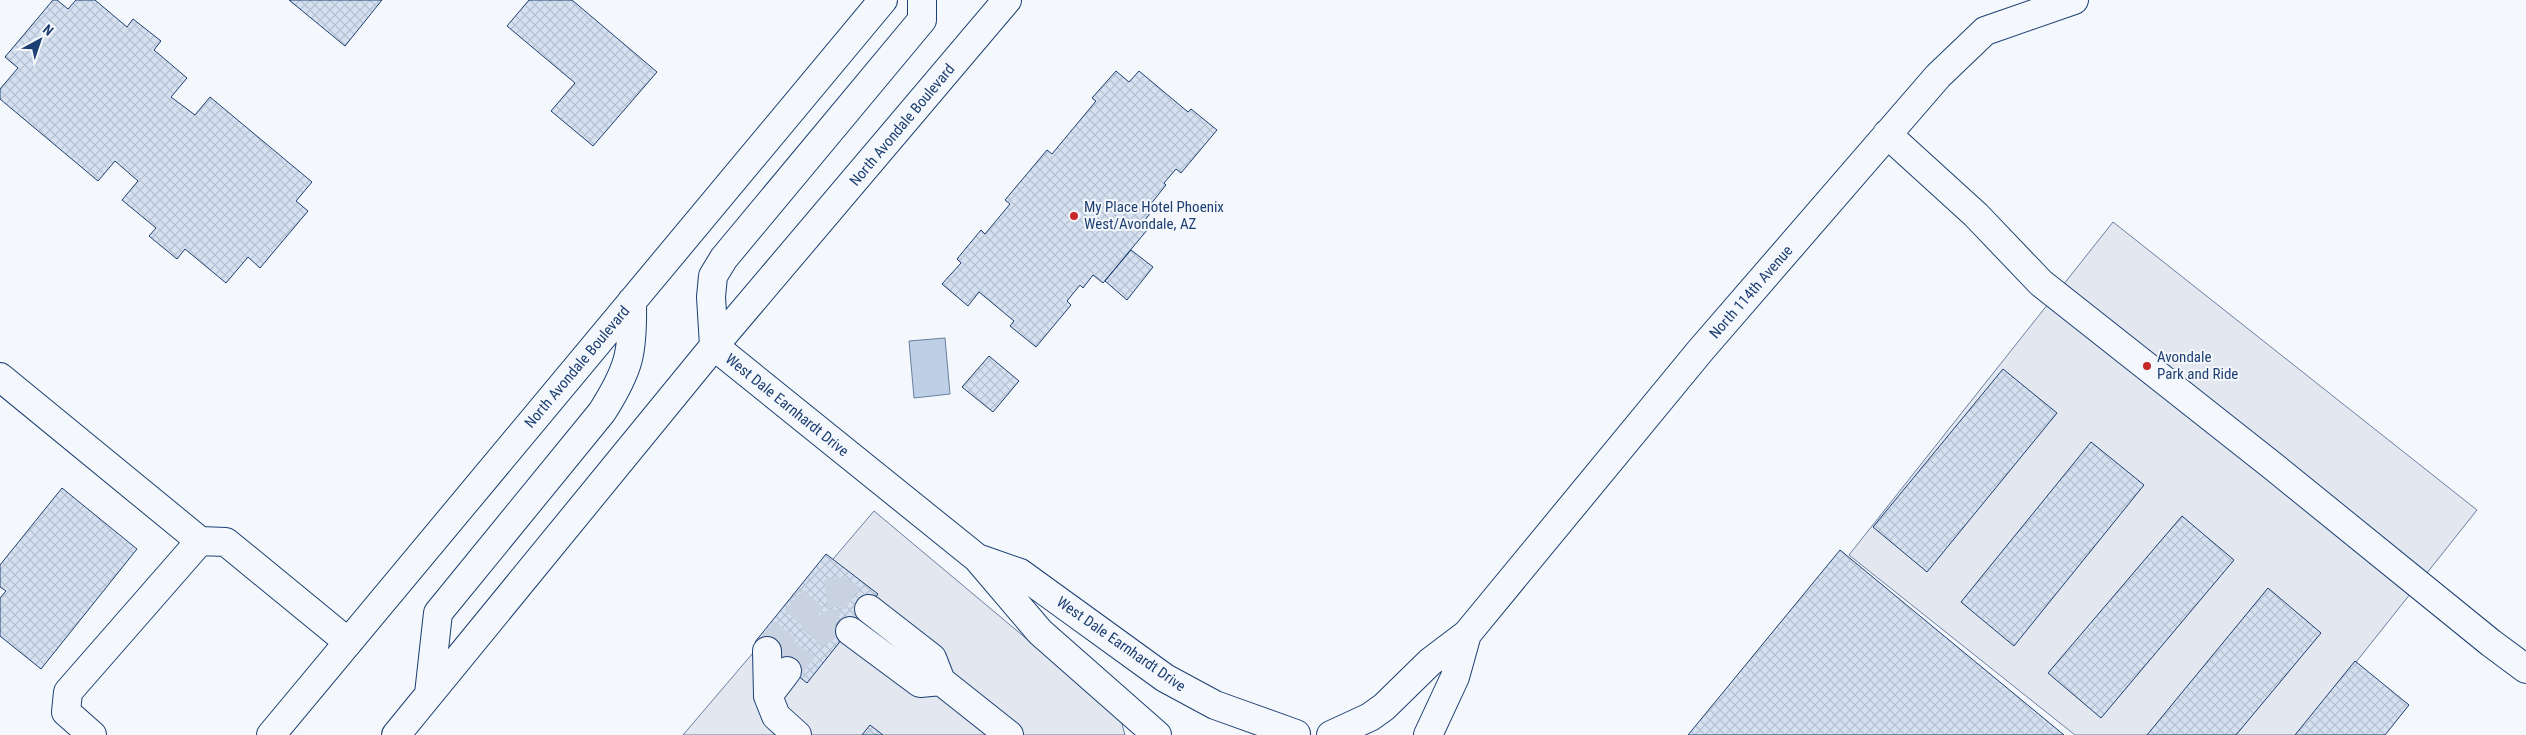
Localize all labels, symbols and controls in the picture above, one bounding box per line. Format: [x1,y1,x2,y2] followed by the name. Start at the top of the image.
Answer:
[15,15,65,65] north arrow
[40,21,57,39] text: N
[846,60,958,190] street label: North Avondale Boulevard
[1084,198,1224,233] place label: My Place Hotel Phoenix West/Avondale, AZ
[1068,210,1080,222] marker: My Place Hotel Phoenix West/Avondale, AZ
[1706,242,1796,342] street label: North 114th Avenue
[521,302,633,432] street label: North Avondale Boulevard
[2157,348,2238,383] place label: Avondale Park and Ride
[722,350,852,460] street label: West Dale Earnhardt Drive
[2141,360,2153,372] marker: Avondale Park and Ride
[1053,593,1189,695] street label: West Dale Earnhardt Drive

